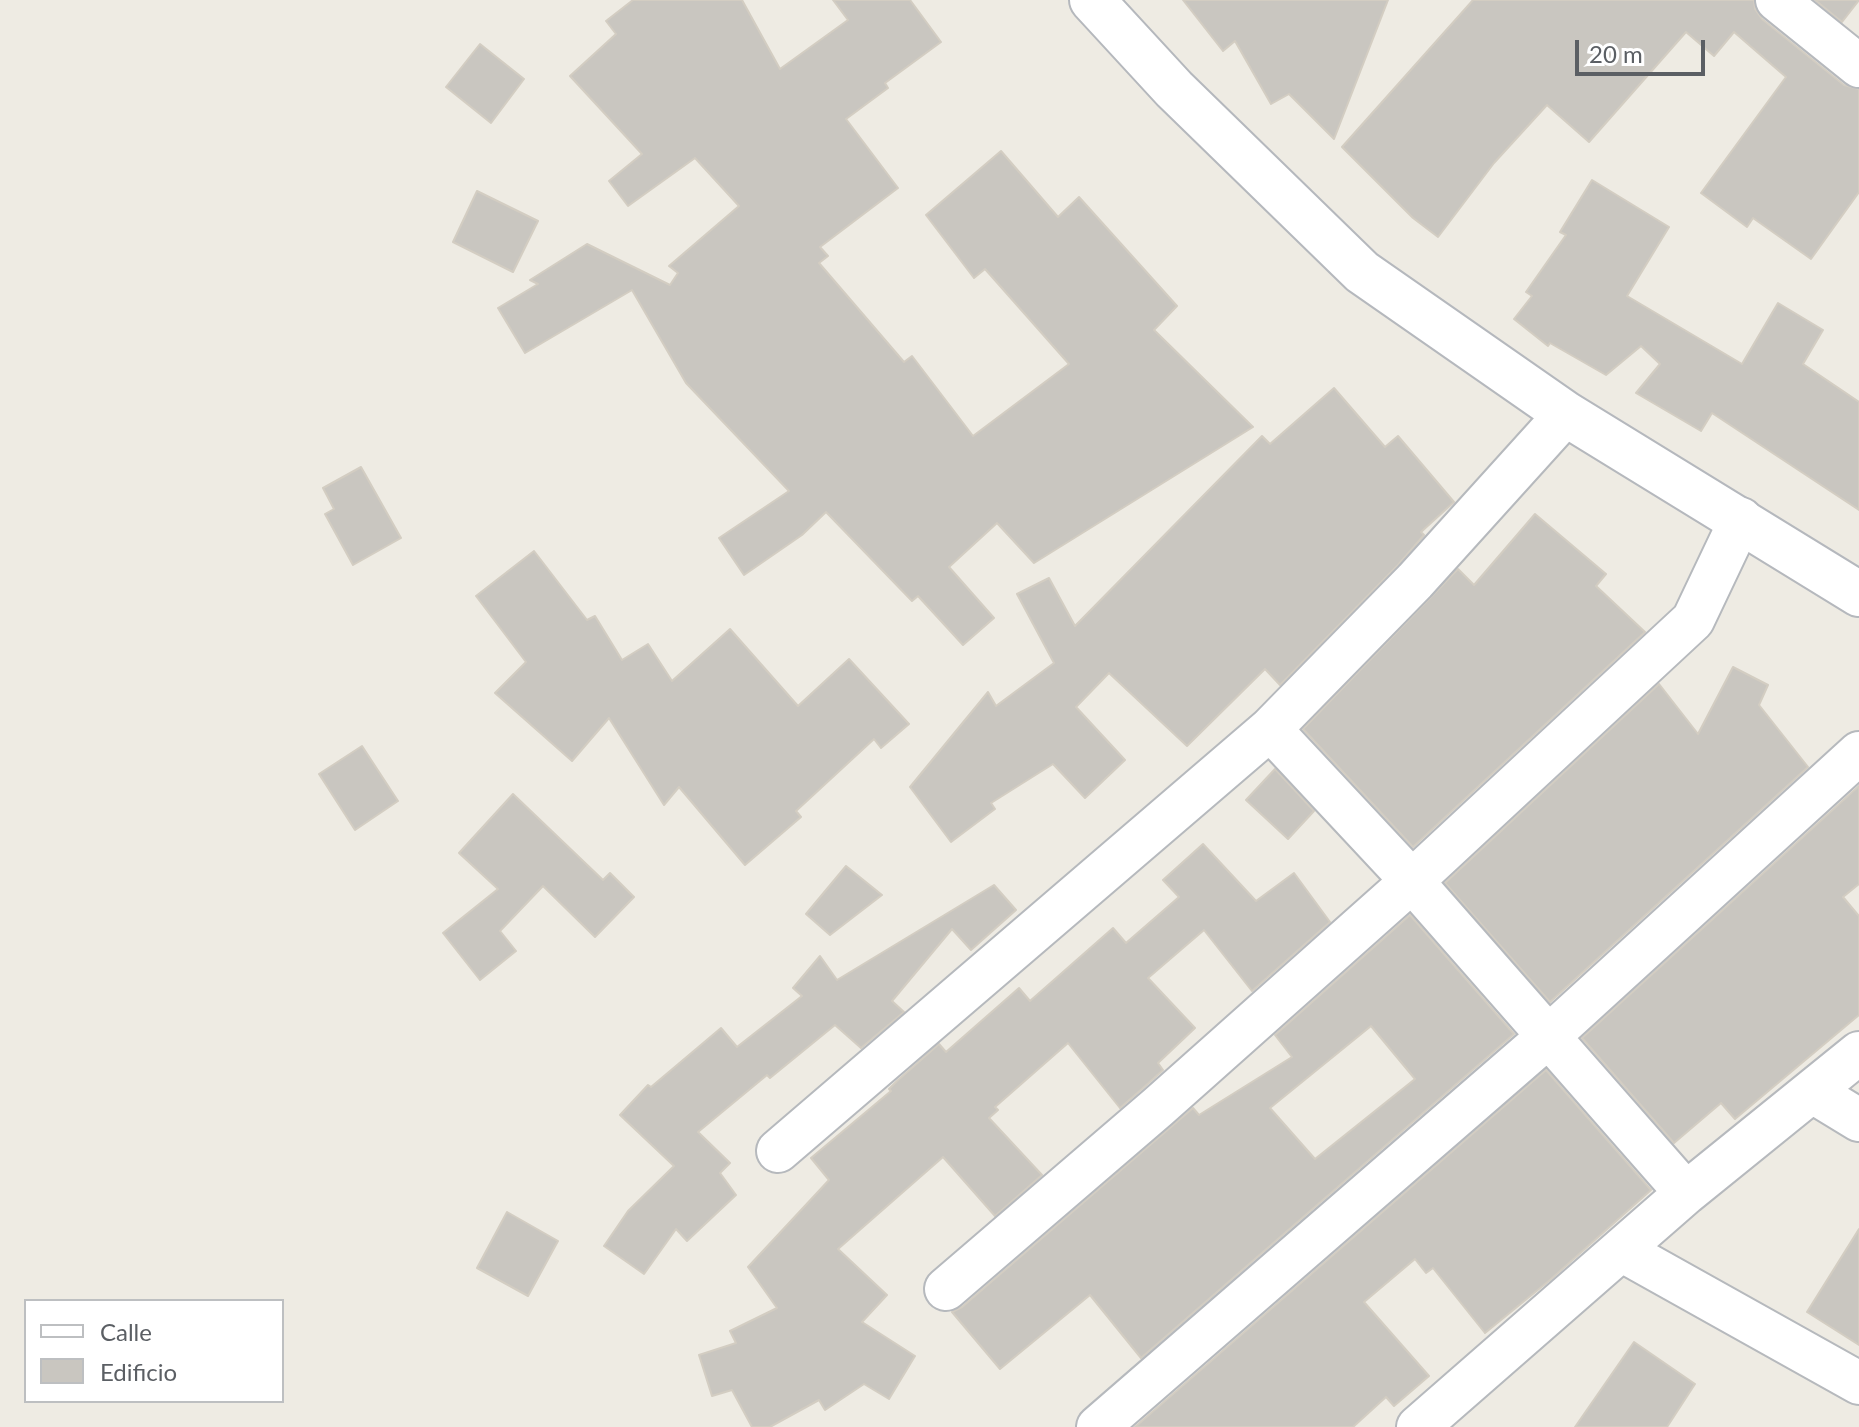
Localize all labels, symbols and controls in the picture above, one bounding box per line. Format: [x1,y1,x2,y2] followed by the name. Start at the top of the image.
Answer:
[1579,24,1709,74] scale bar
[1589,39,1643,68] text: 20 m
[24,1299,284,1403] legend
[100,1317,152,1346] text: Calle
[100,1357,177,1386] text: Edificio

